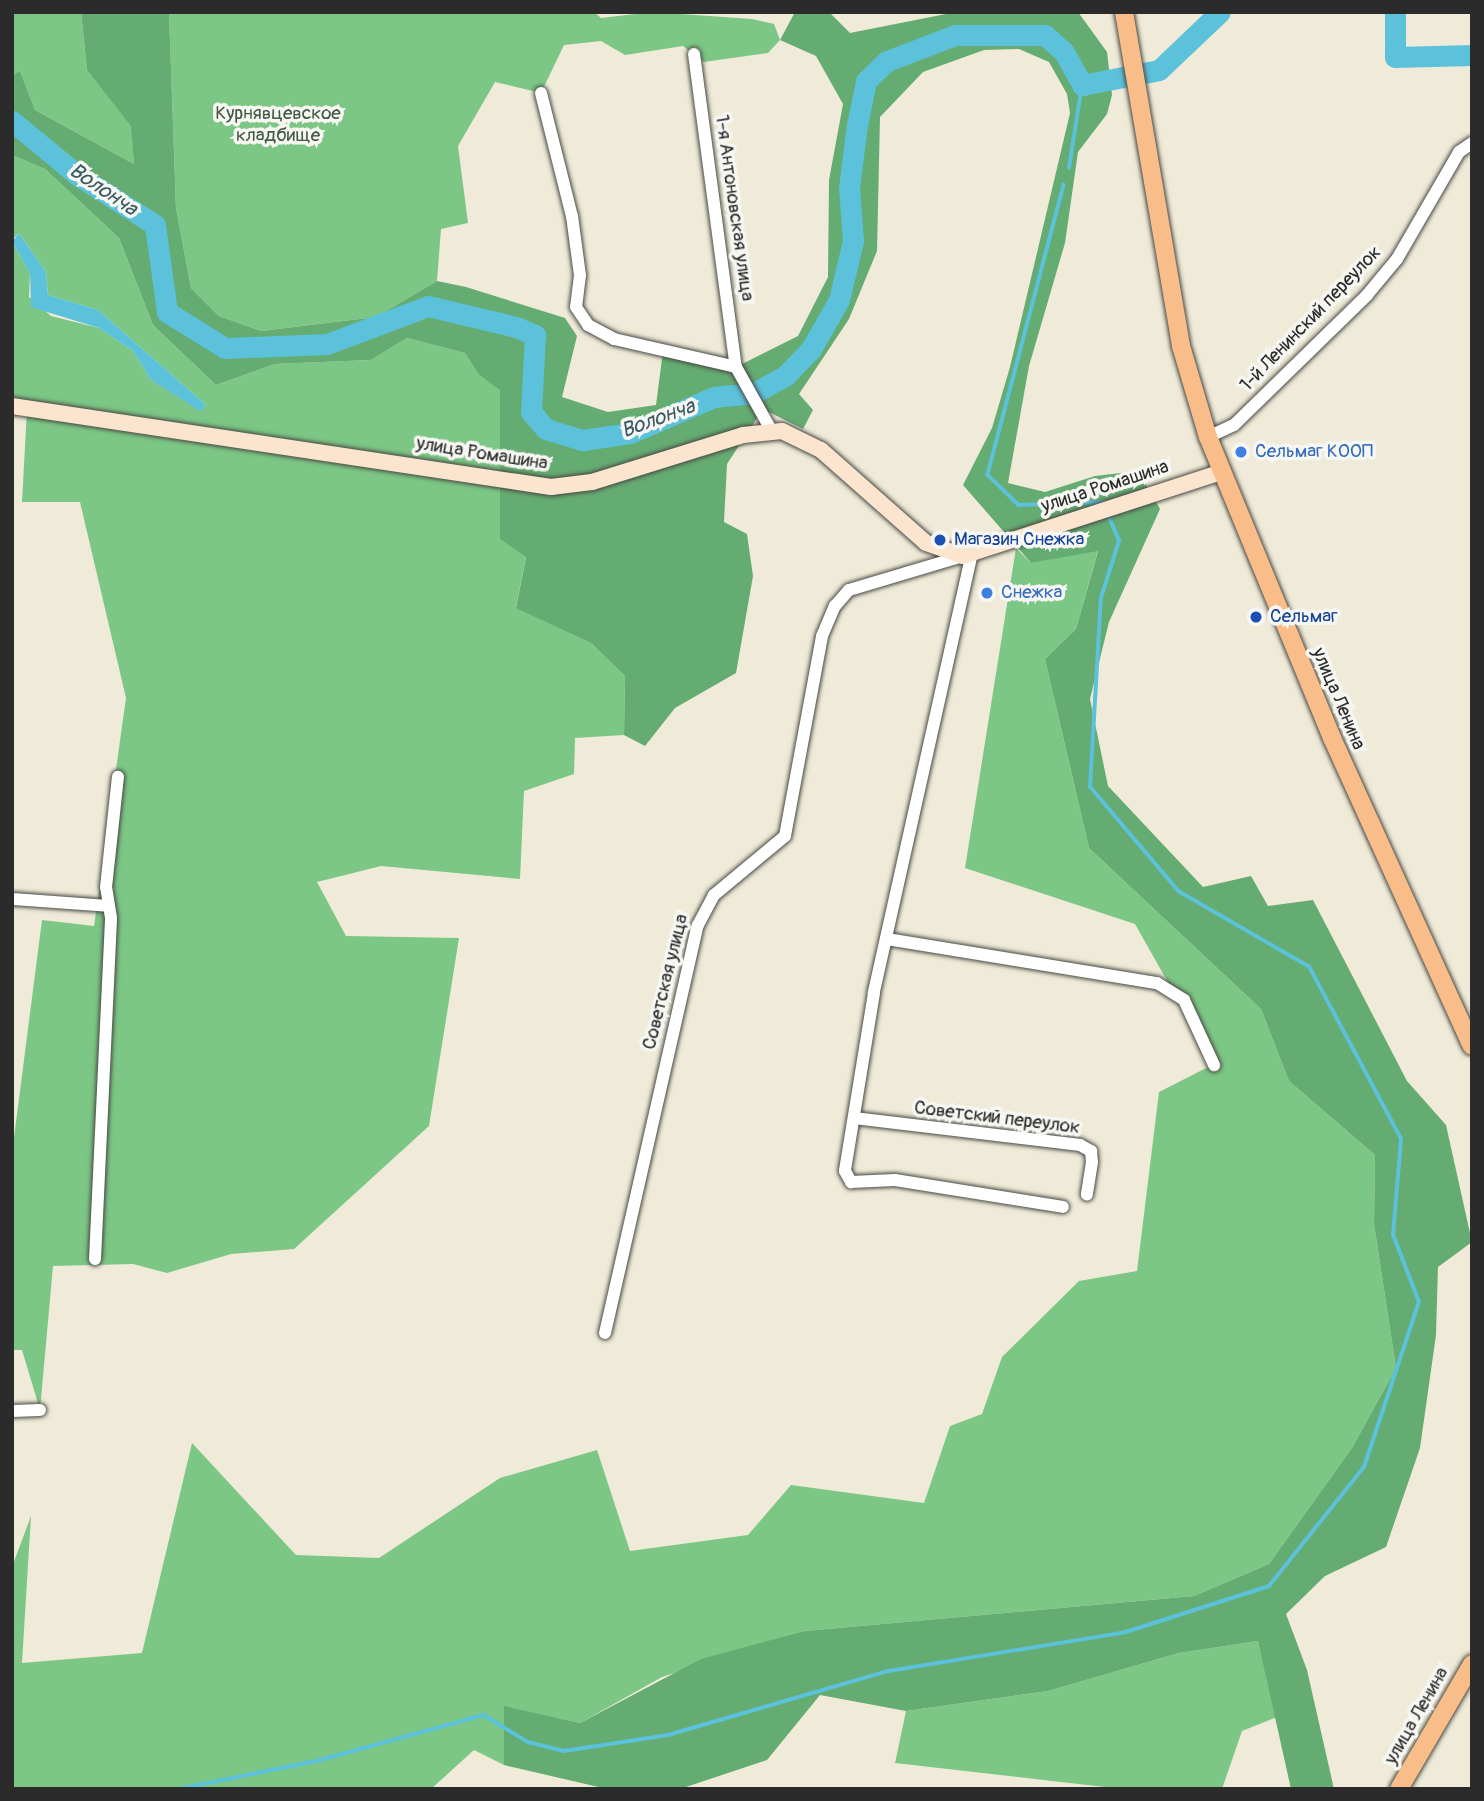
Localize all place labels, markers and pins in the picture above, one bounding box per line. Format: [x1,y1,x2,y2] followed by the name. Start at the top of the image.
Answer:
[1255,441,1373,463] place label: Сельмаг КООП
[1233,444,1249,460] marker: Сельмаг КООП
[954,529,1084,551] place label: Магазин Снежка
[932,532,948,548] marker: Магазин Снежка
[1001,582,1062,604] place label: Снежка
[979,585,995,601] marker: Снежка
[1270,606,1338,628] place label: Сельмаг
[1248,609,1264,625] marker: Сельмаг

